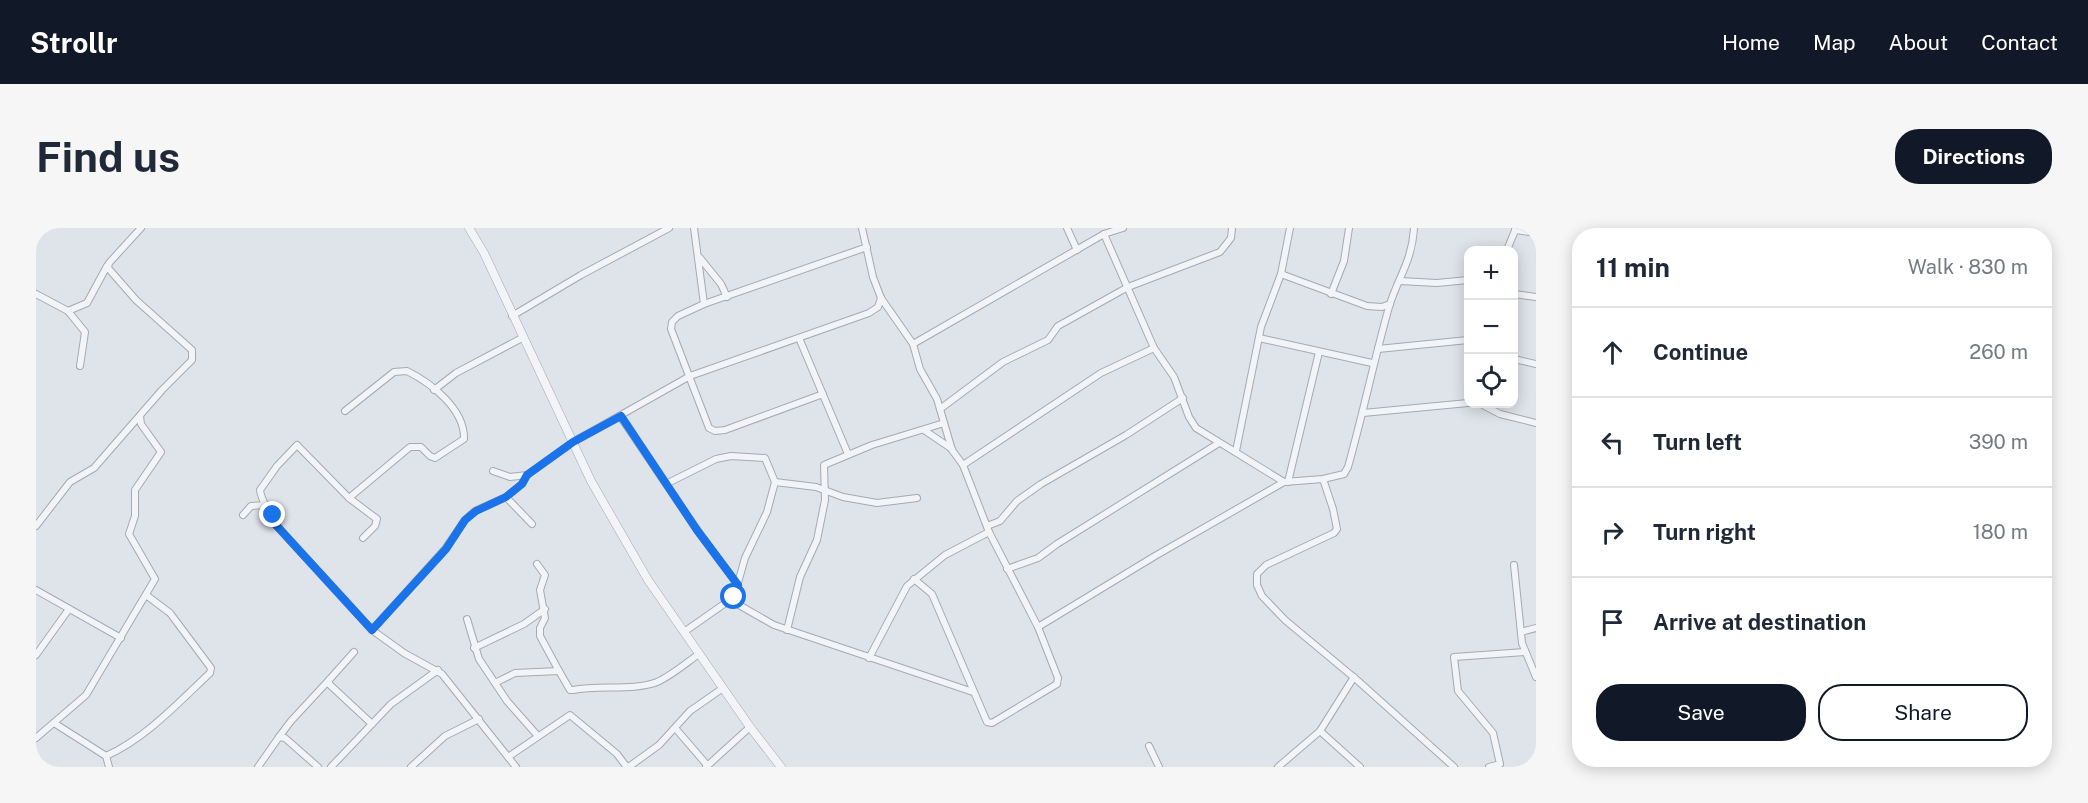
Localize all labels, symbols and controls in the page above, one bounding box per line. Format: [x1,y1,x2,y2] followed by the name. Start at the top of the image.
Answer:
[30,26,118,59] text: Strollr
[1722,30,1780,55] text: Home
[1813,30,1856,55] text: Map
[1889,30,1948,55] text: About
[1981,30,2058,55] text: Contact
[1895,129,2052,184] button: Directions
[36,132,180,181] text: Find us
[1464,246,1518,408] map controls
[1464,246,1518,300] button: +
[1596,252,1670,283] text: 11 min
[1908,255,2028,279] text: Walk · 830 m
[1464,300,1518,354] button: −
[1596,336,1629,369] icon: ahead
[1653,339,1748,365] text: Continue
[1969,340,2028,364] text: 260 m
[1464,354,1518,408] button: locate
[1596,426,1629,459] icon: left
[1653,429,1742,455] text: Turn left
[1969,430,2028,454] text: 390 m
[259,501,285,527] route end
[1596,516,1629,549] icon: right
[1653,519,1756,545] text: Turn right
[1973,520,2028,544] text: 180 m
[720,583,746,609] route start
[1596,606,1629,639] icon: arrive
[1653,609,1866,635] text: Arrive at destination
[1596,684,1806,741] button: Save
[1818,684,2028,741] button: Share

